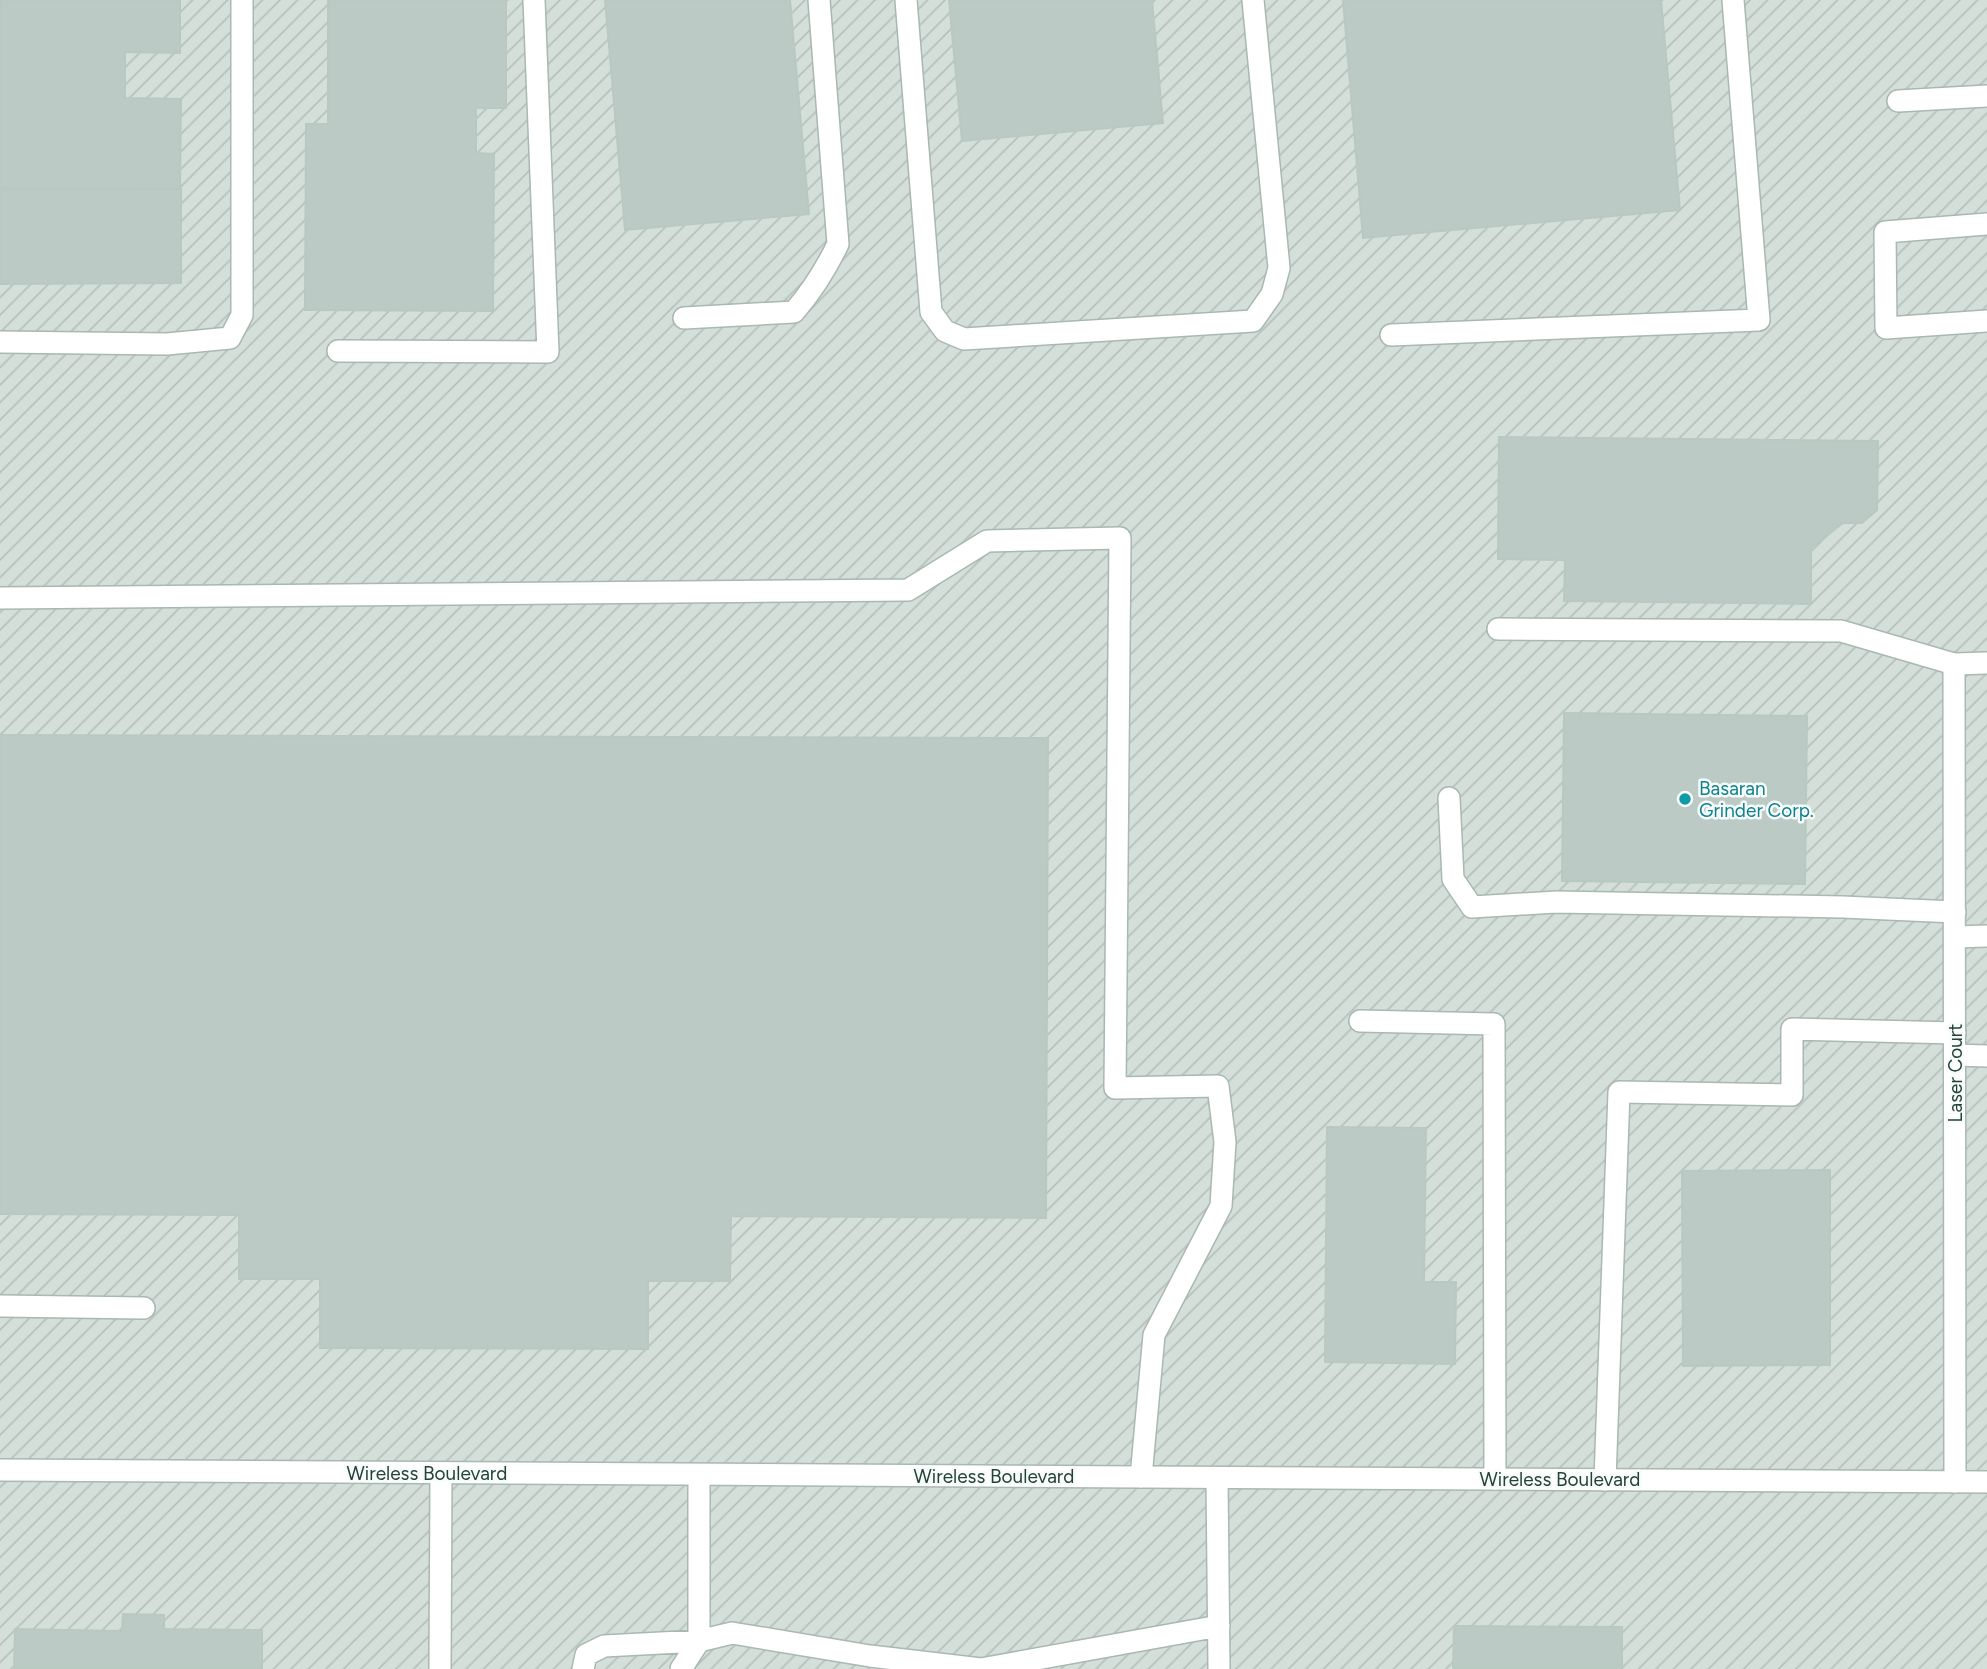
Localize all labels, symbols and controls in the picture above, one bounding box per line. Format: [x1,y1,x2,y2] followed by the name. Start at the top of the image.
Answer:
[1699,777,1814,822] place label: Basaran Grinder Corp.
[1677,791,1693,807] marker: Basaran Grinder Corp.
[1944,1024,1967,1122] street label: Laser Court
[347,1462,507,1485] street label: Wireless Boulevard
[914,1465,1074,1488] street label: Wireless Boulevard
[1480,1468,1640,1491] street label: Wireless Boulevard

